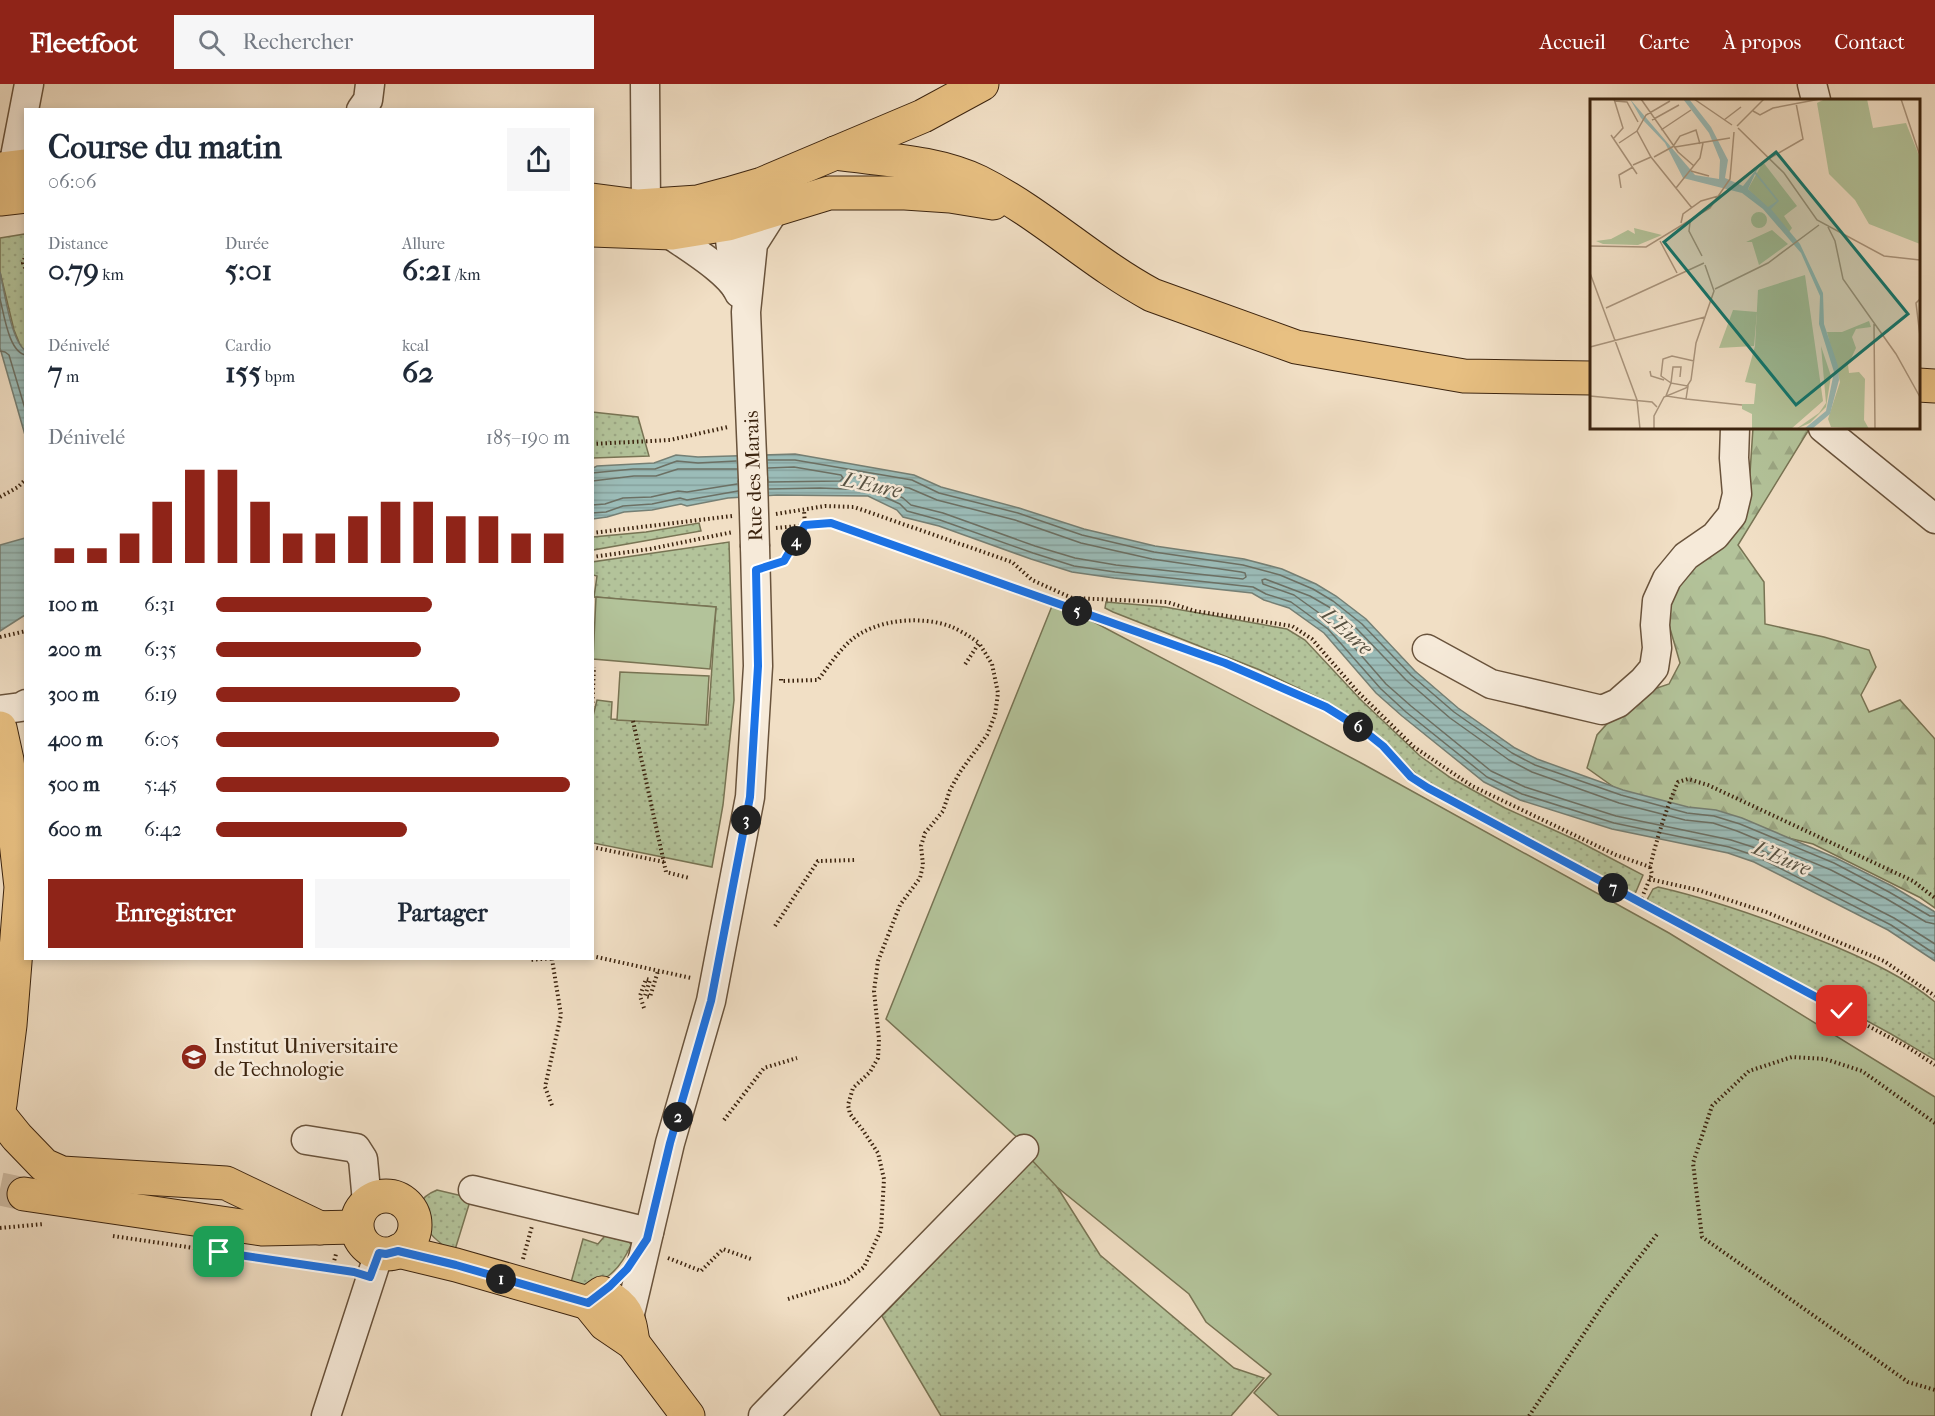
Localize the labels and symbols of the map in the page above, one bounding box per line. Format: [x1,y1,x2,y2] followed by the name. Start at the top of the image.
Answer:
[1590,99,1920,429] inset map
[740,410,767,542] street label: Rue des Marais
[838,467,904,503] water label: L'Eure
[781,526,811,556] pin: 4
[1062,596,1092,626] pin: 5
[1315,601,1378,660] water label: L'Eure
[1343,712,1373,742] pin: 6
[731,805,761,835] pin: 3
[1748,834,1815,881] water label: L'Eure
[1598,873,1628,903] pin: 7
[1816,985,1867,1036] pin
[214,1035,398,1081] place label: Institut Universitaire de Technologie
[179,1042,209,1072] school or university icon: Institut Universitaire de Technologie
[663,1102,693,1132] pin: 2
[193,1226,244,1277] pin
[486,1264,516,1294] pin: 1

